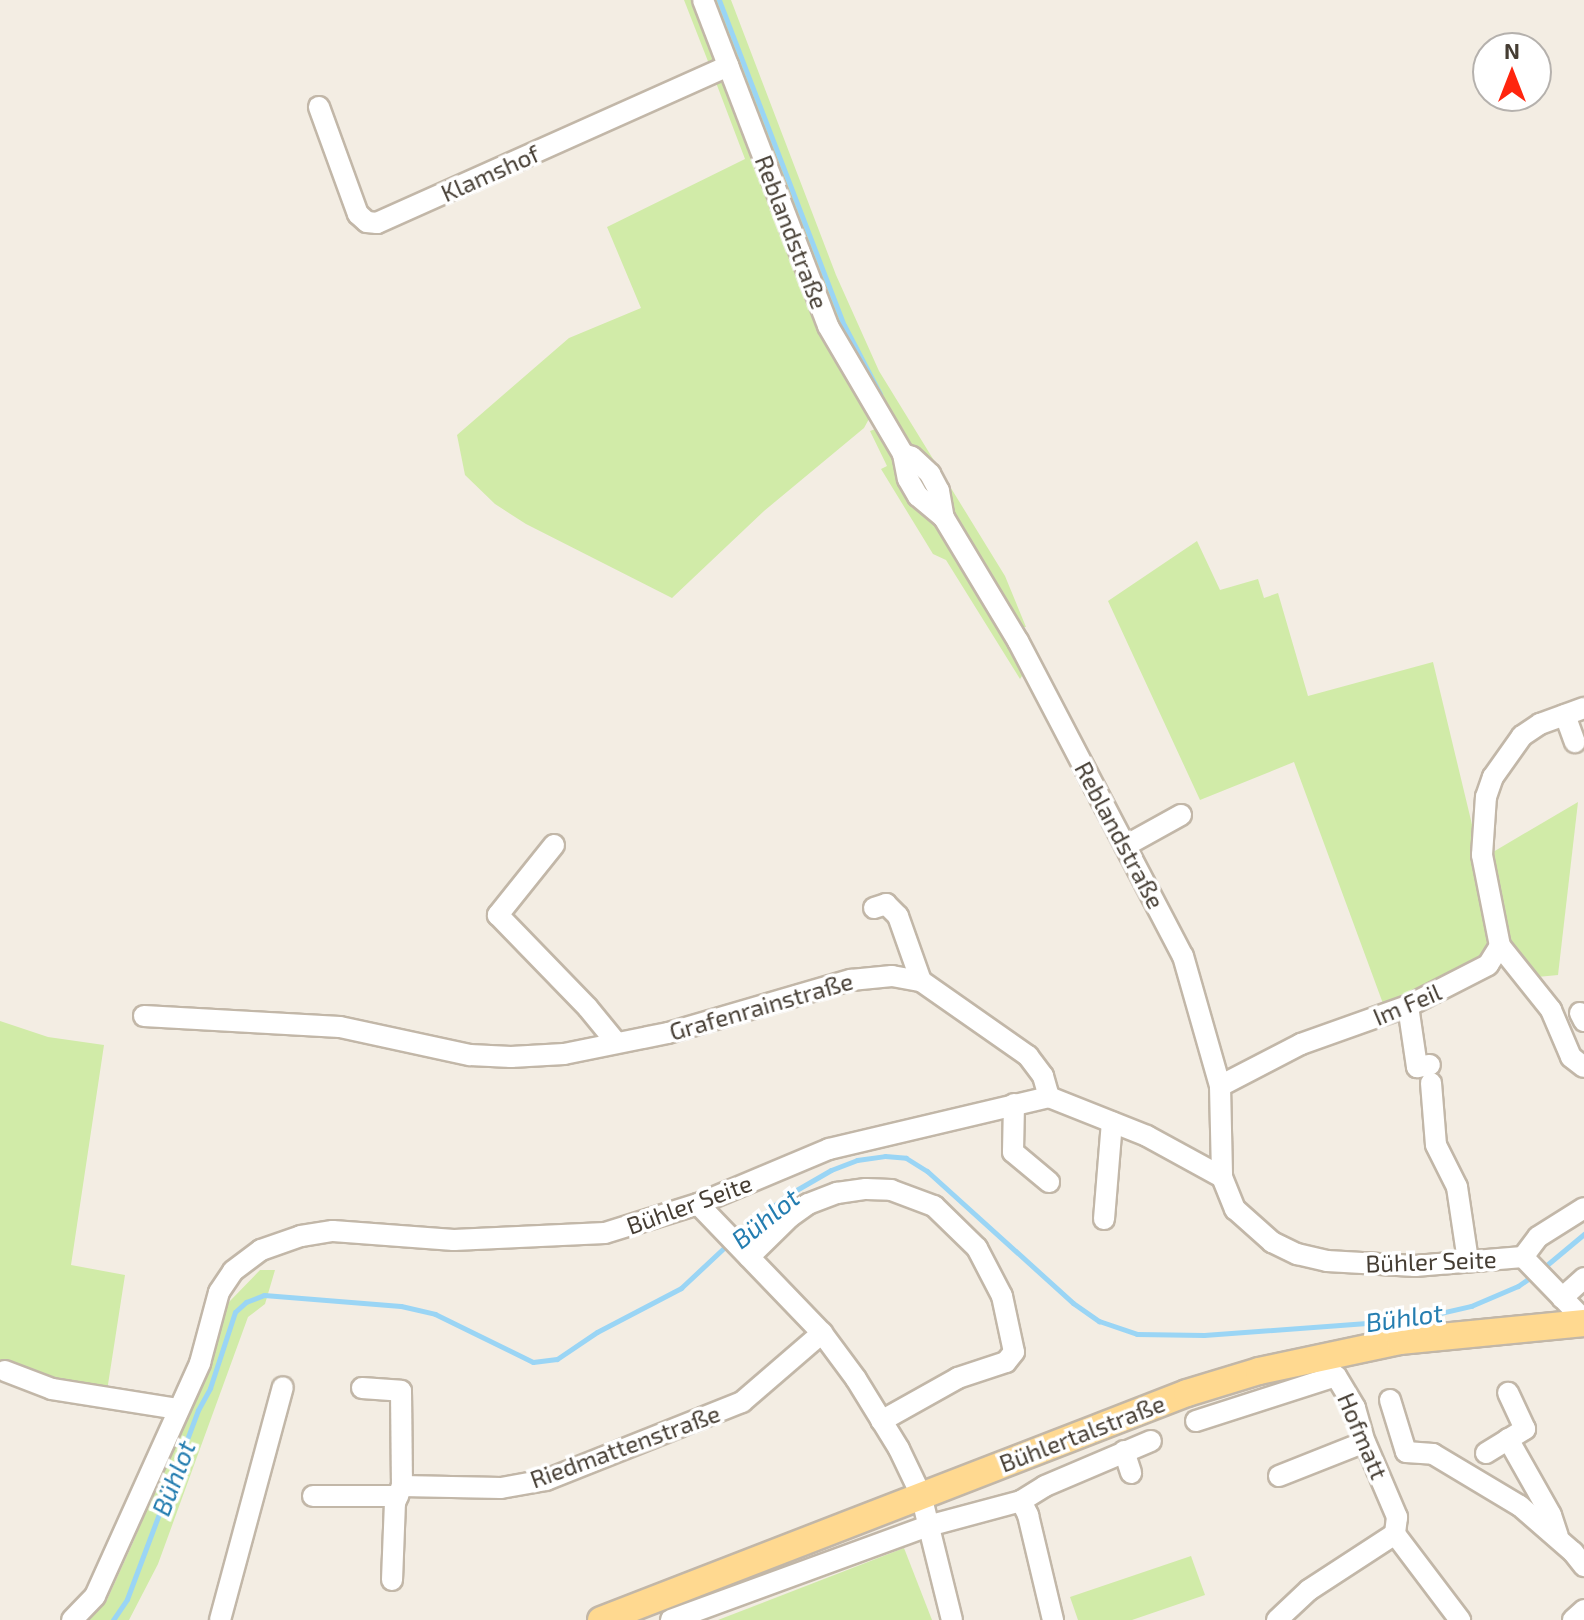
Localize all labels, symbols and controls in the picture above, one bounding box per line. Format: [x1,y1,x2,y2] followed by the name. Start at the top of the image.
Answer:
[1472,32,1552,112] north arrow
[1504,37,1520,63] text: N
[436,139,544,207] street label: Klamshof
[749,151,835,313] street label: Reblandstraße
[1069,756,1171,914] street label: Reblandstraße
[666,966,856,1046] street label: Grafenrainstraße
[1369,977,1445,1031] street label: Im Feil
[622,1168,756,1240] street label: Bühler Seite
[725,1181,805,1255] water label: Bühlot
[1365,1244,1497,1278] street label: Bühler Seite
[1363,1296,1445,1338] water label: Bühlot
[995,1388,1169,1478] street label: Bühlertalstraße
[1332,1388,1394,1484] street label: Hofmatt
[526,1398,724,1494] street label: Riedmattenstraße
[144,1436,202,1520] water label: Bühlot

